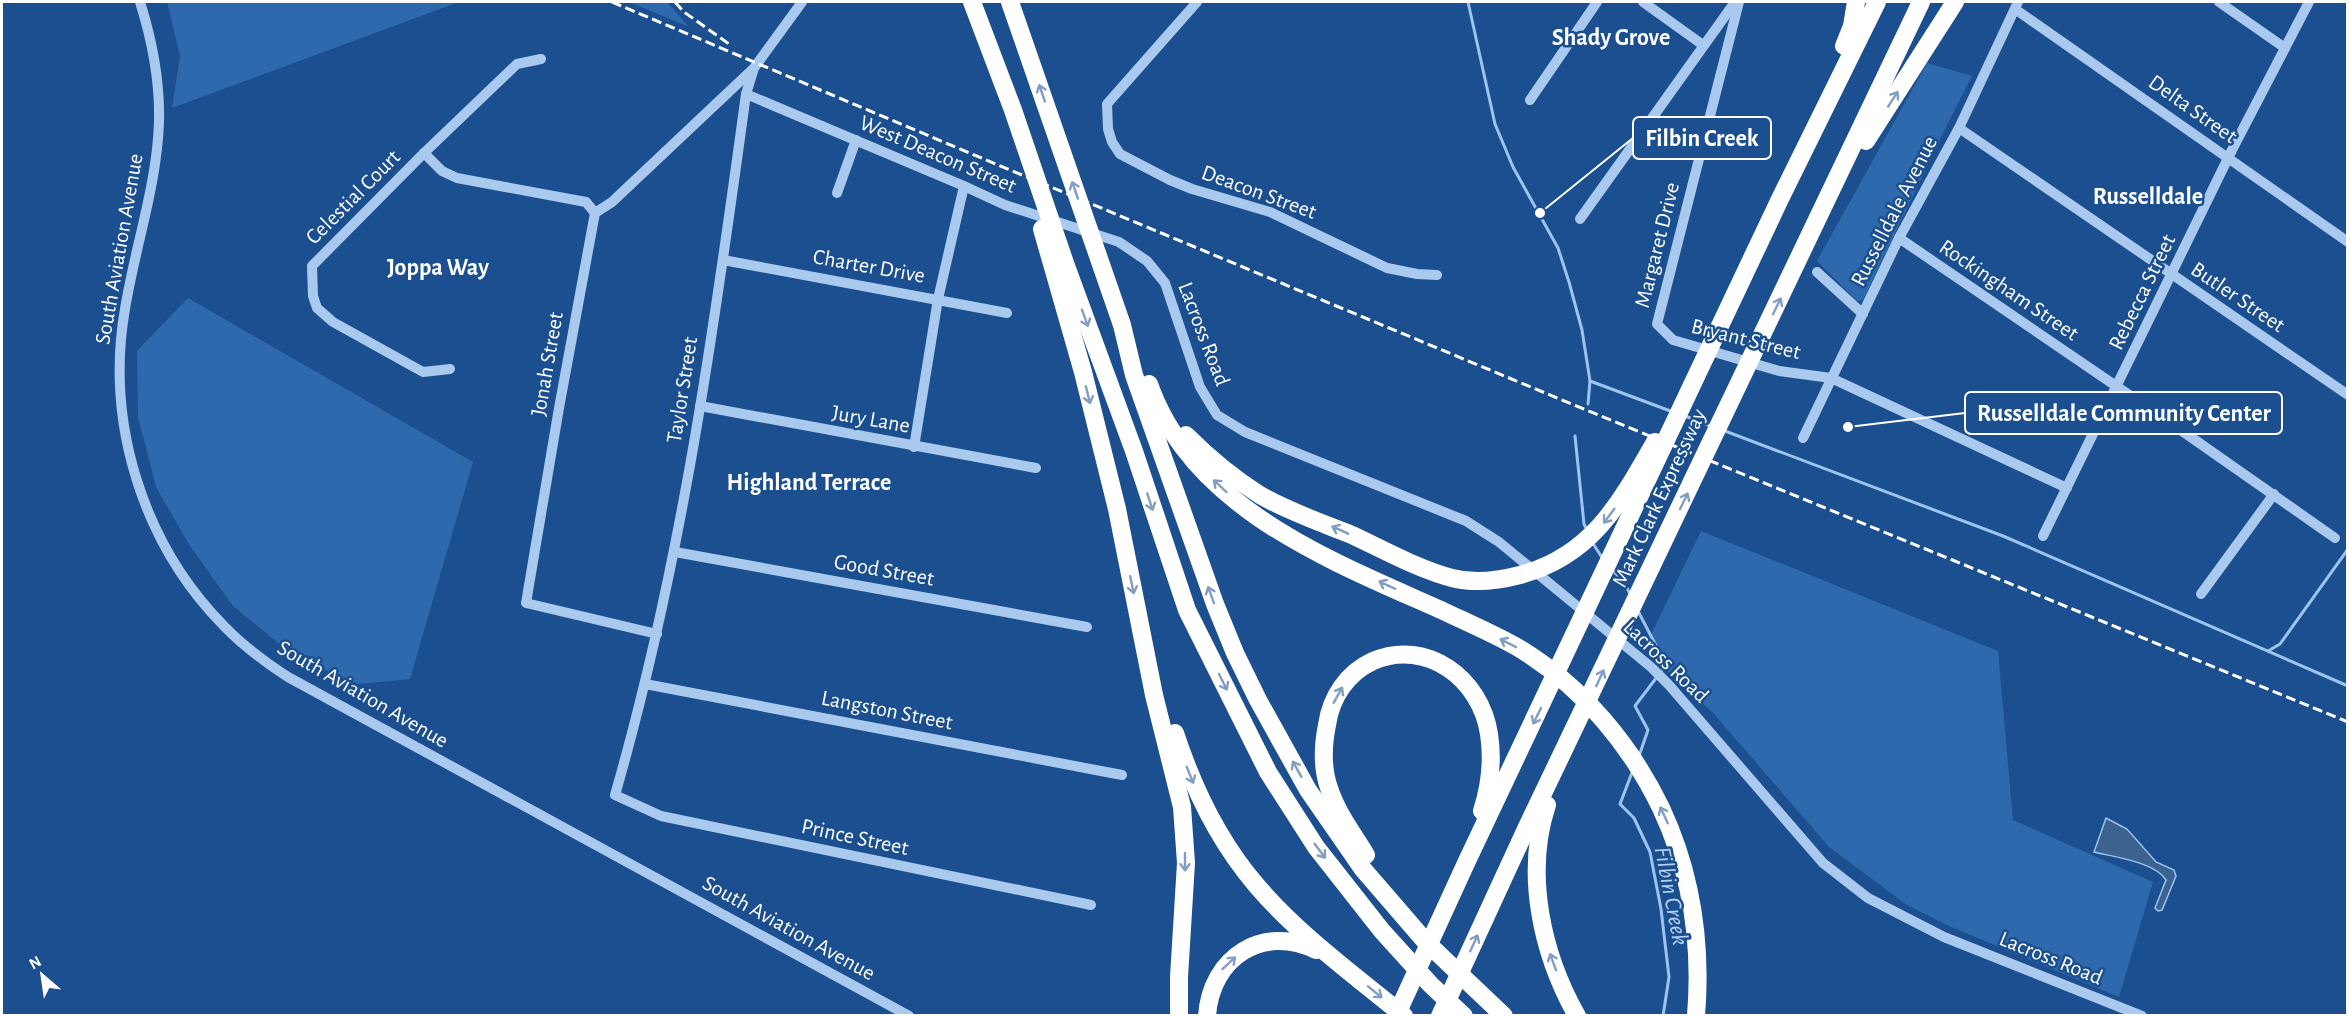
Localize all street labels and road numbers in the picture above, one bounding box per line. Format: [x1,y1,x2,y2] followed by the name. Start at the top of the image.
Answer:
[2145,71,2241,147] street label: Delta Street
[856,111,1020,197] street label: West Deacon Street
[1847,132,1941,290] street label: Russelldale Avenue
[302,146,404,248] street label: Celestial Court
[91,152,147,346] street label: South Aviation Avenue
[1199,161,1319,223] street label: Deacon Street
[1631,180,1683,310] street label: Margaret Drive
[2105,231,2179,353] street label: Rebecca Street
[1935,235,2083,345] street label: Rockingham Street
[811,245,927,287] street label: Charter Drive
[2187,258,2289,336] street label: Butler Street
[1174,279,1234,389] street label: Lacross Road
[527,310,567,418] street label: Jonah Street
[1689,315,1803,363] street label: Bryant Street
[663,335,701,445] street label: Taylor Street
[830,401,912,437] street label: Jury Lane
[1608,405,1710,591] street label: Mark Clark Expressway
[832,550,936,590] street label: Good Street
[1619,615,1713,707] street label: Lacross Road
[274,636,452,752] street label: South Aviation Avenue
[819,686,955,734] street label: Langston Street
[799,815,911,859] street label: Prince Street
[699,872,879,984] street label: South Aviation Avenue
[1996,927,2106,989] street label: Lacross Road

